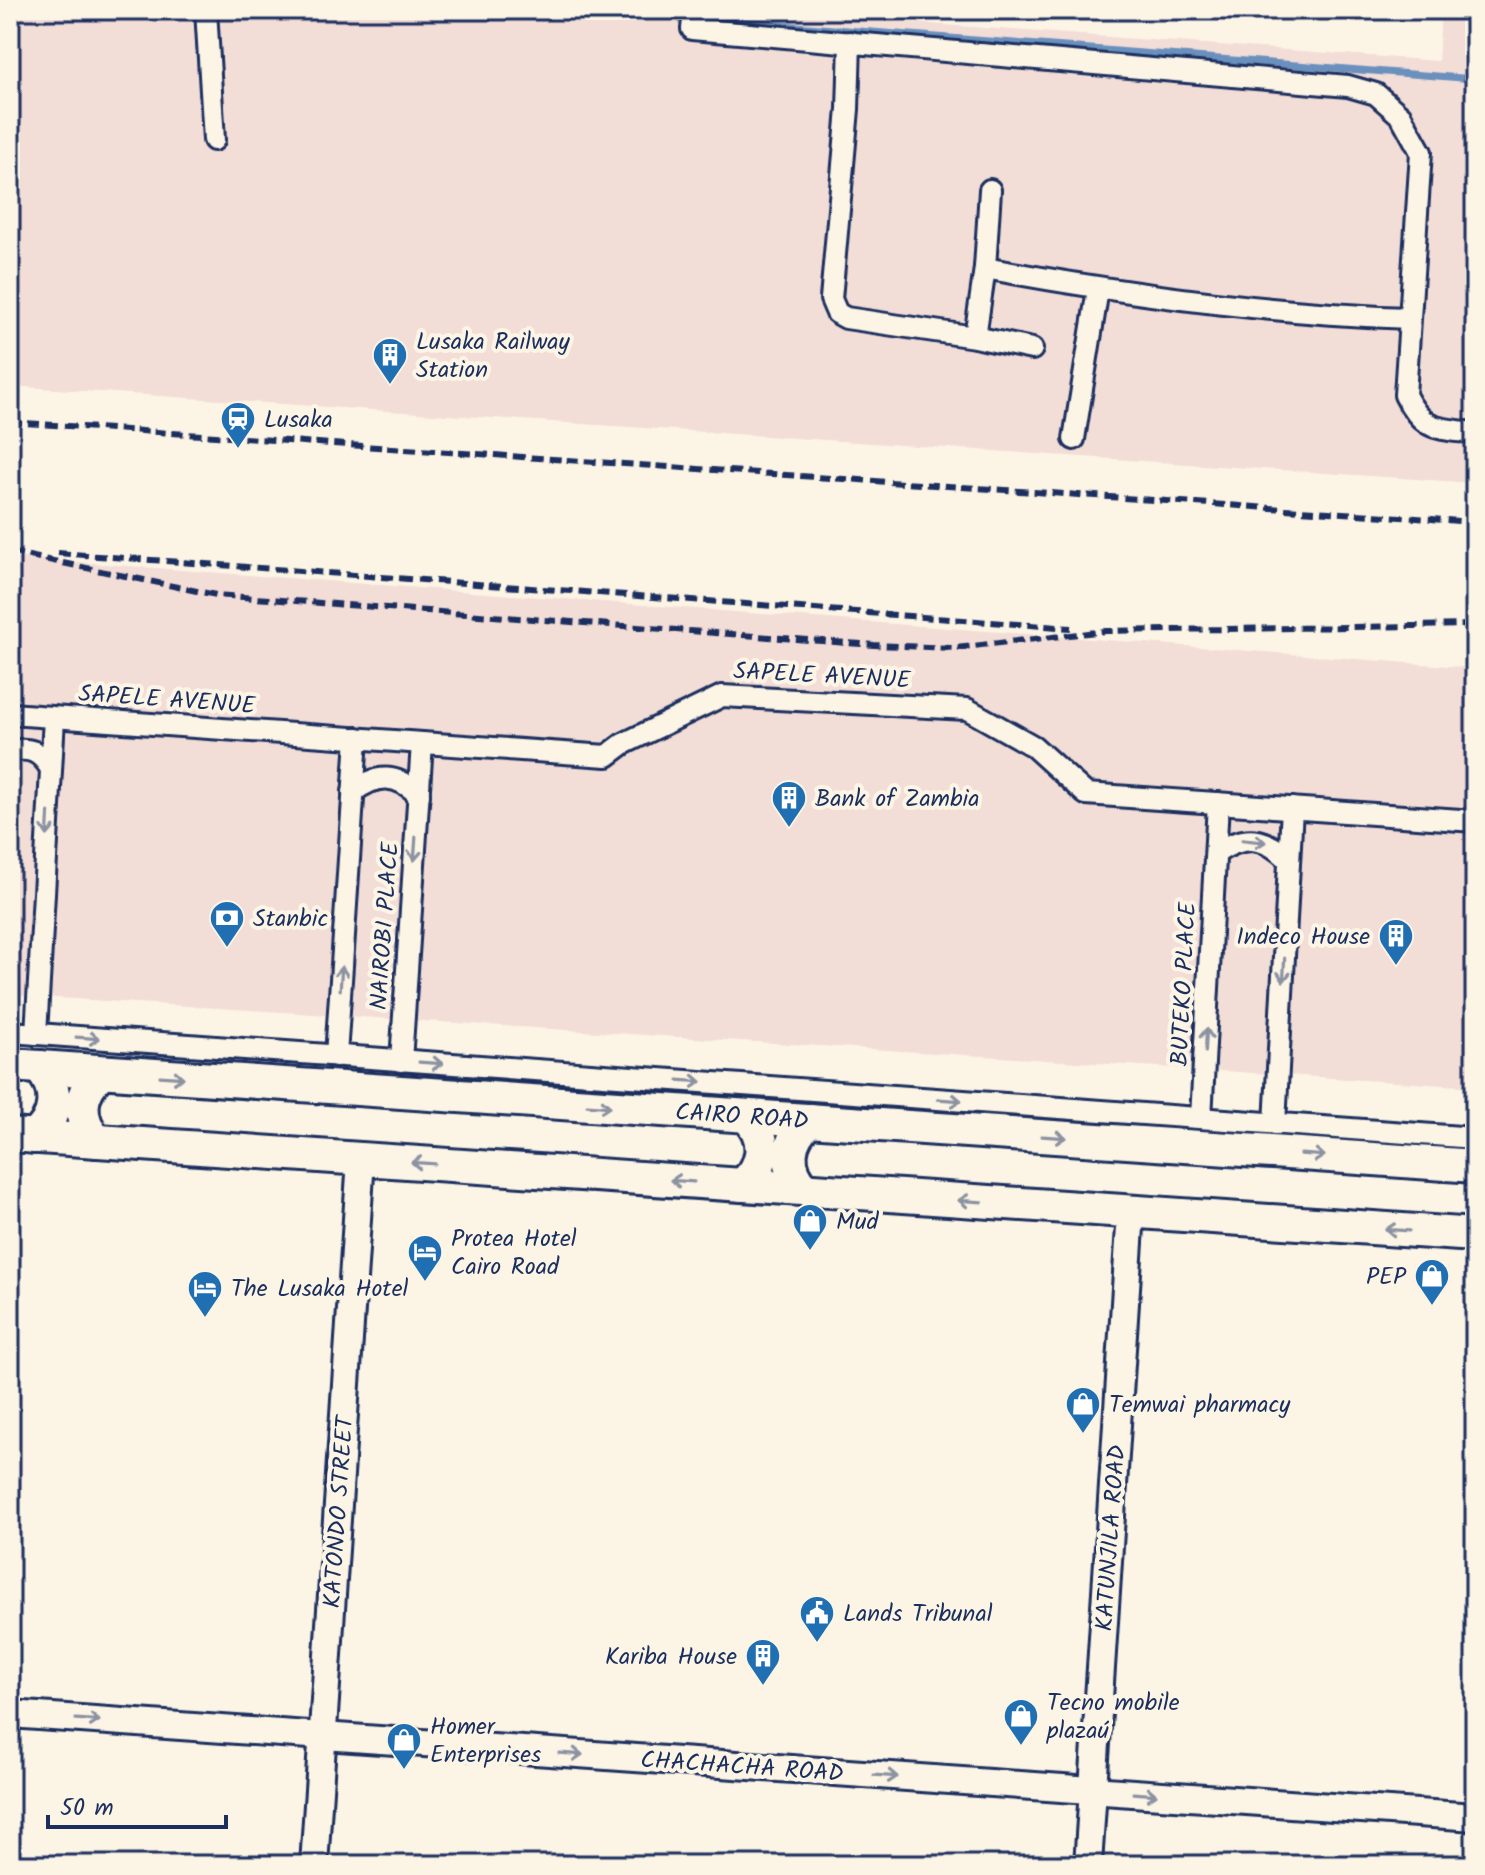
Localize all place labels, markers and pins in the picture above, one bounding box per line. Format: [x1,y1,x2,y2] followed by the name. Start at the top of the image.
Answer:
[416,323,571,390] place label: Lusaka Railway Station
[371,336,409,386] building icon: Lusaka Railway Station
[219,400,257,450] station icon: Lusaka
[264,401,333,440] place label: Lusaka
[770,779,808,829] building icon: Bank of Zambia
[815,780,980,819] place label: Bank of Zambia
[208,899,246,949] bank icon: Stanbic
[253,900,328,939] place label: Stanbic
[1377,917,1415,967] building icon: Indeco House
[1236,918,1370,957] place label: Indeco House
[791,1202,829,1252] shop icon: Mud
[836,1203,879,1242] place label: Mud
[451,1220,577,1287] place label: Protea Hotel Cairo Road
[406,1233,444,1283] hotel icon: Protea Hotel Cairo Road
[1413,1257,1451,1307] shop icon: PEP
[1366,1258,1407,1297] place label: PEP
[186,1269,224,1319] hotel icon: The Lusaka Hotel
[231,1270,408,1309] place label: The Lusaka Hotel
[1064,1385,1102,1435] shop icon: Temwai pharmacy
[1109,1386,1291,1425] place label: Temwai pharmacy
[798,1594,836,1644] public building icon: Lands Tribunal
[843,1595,993,1634] place label: Lands Tribunal
[744,1637,782,1687] building icon: Kariba House
[605,1638,737,1677] place label: Kariba House
[1046,1684,1180,1751] place label: Tecno mobile plazaú
[1002,1697,1040,1747] shop icon: Tecno mobile plazaú
[430,1708,541,1775] place label: Homer Enterprises
[385,1721,423,1771] shop icon: Homer Enterprises

